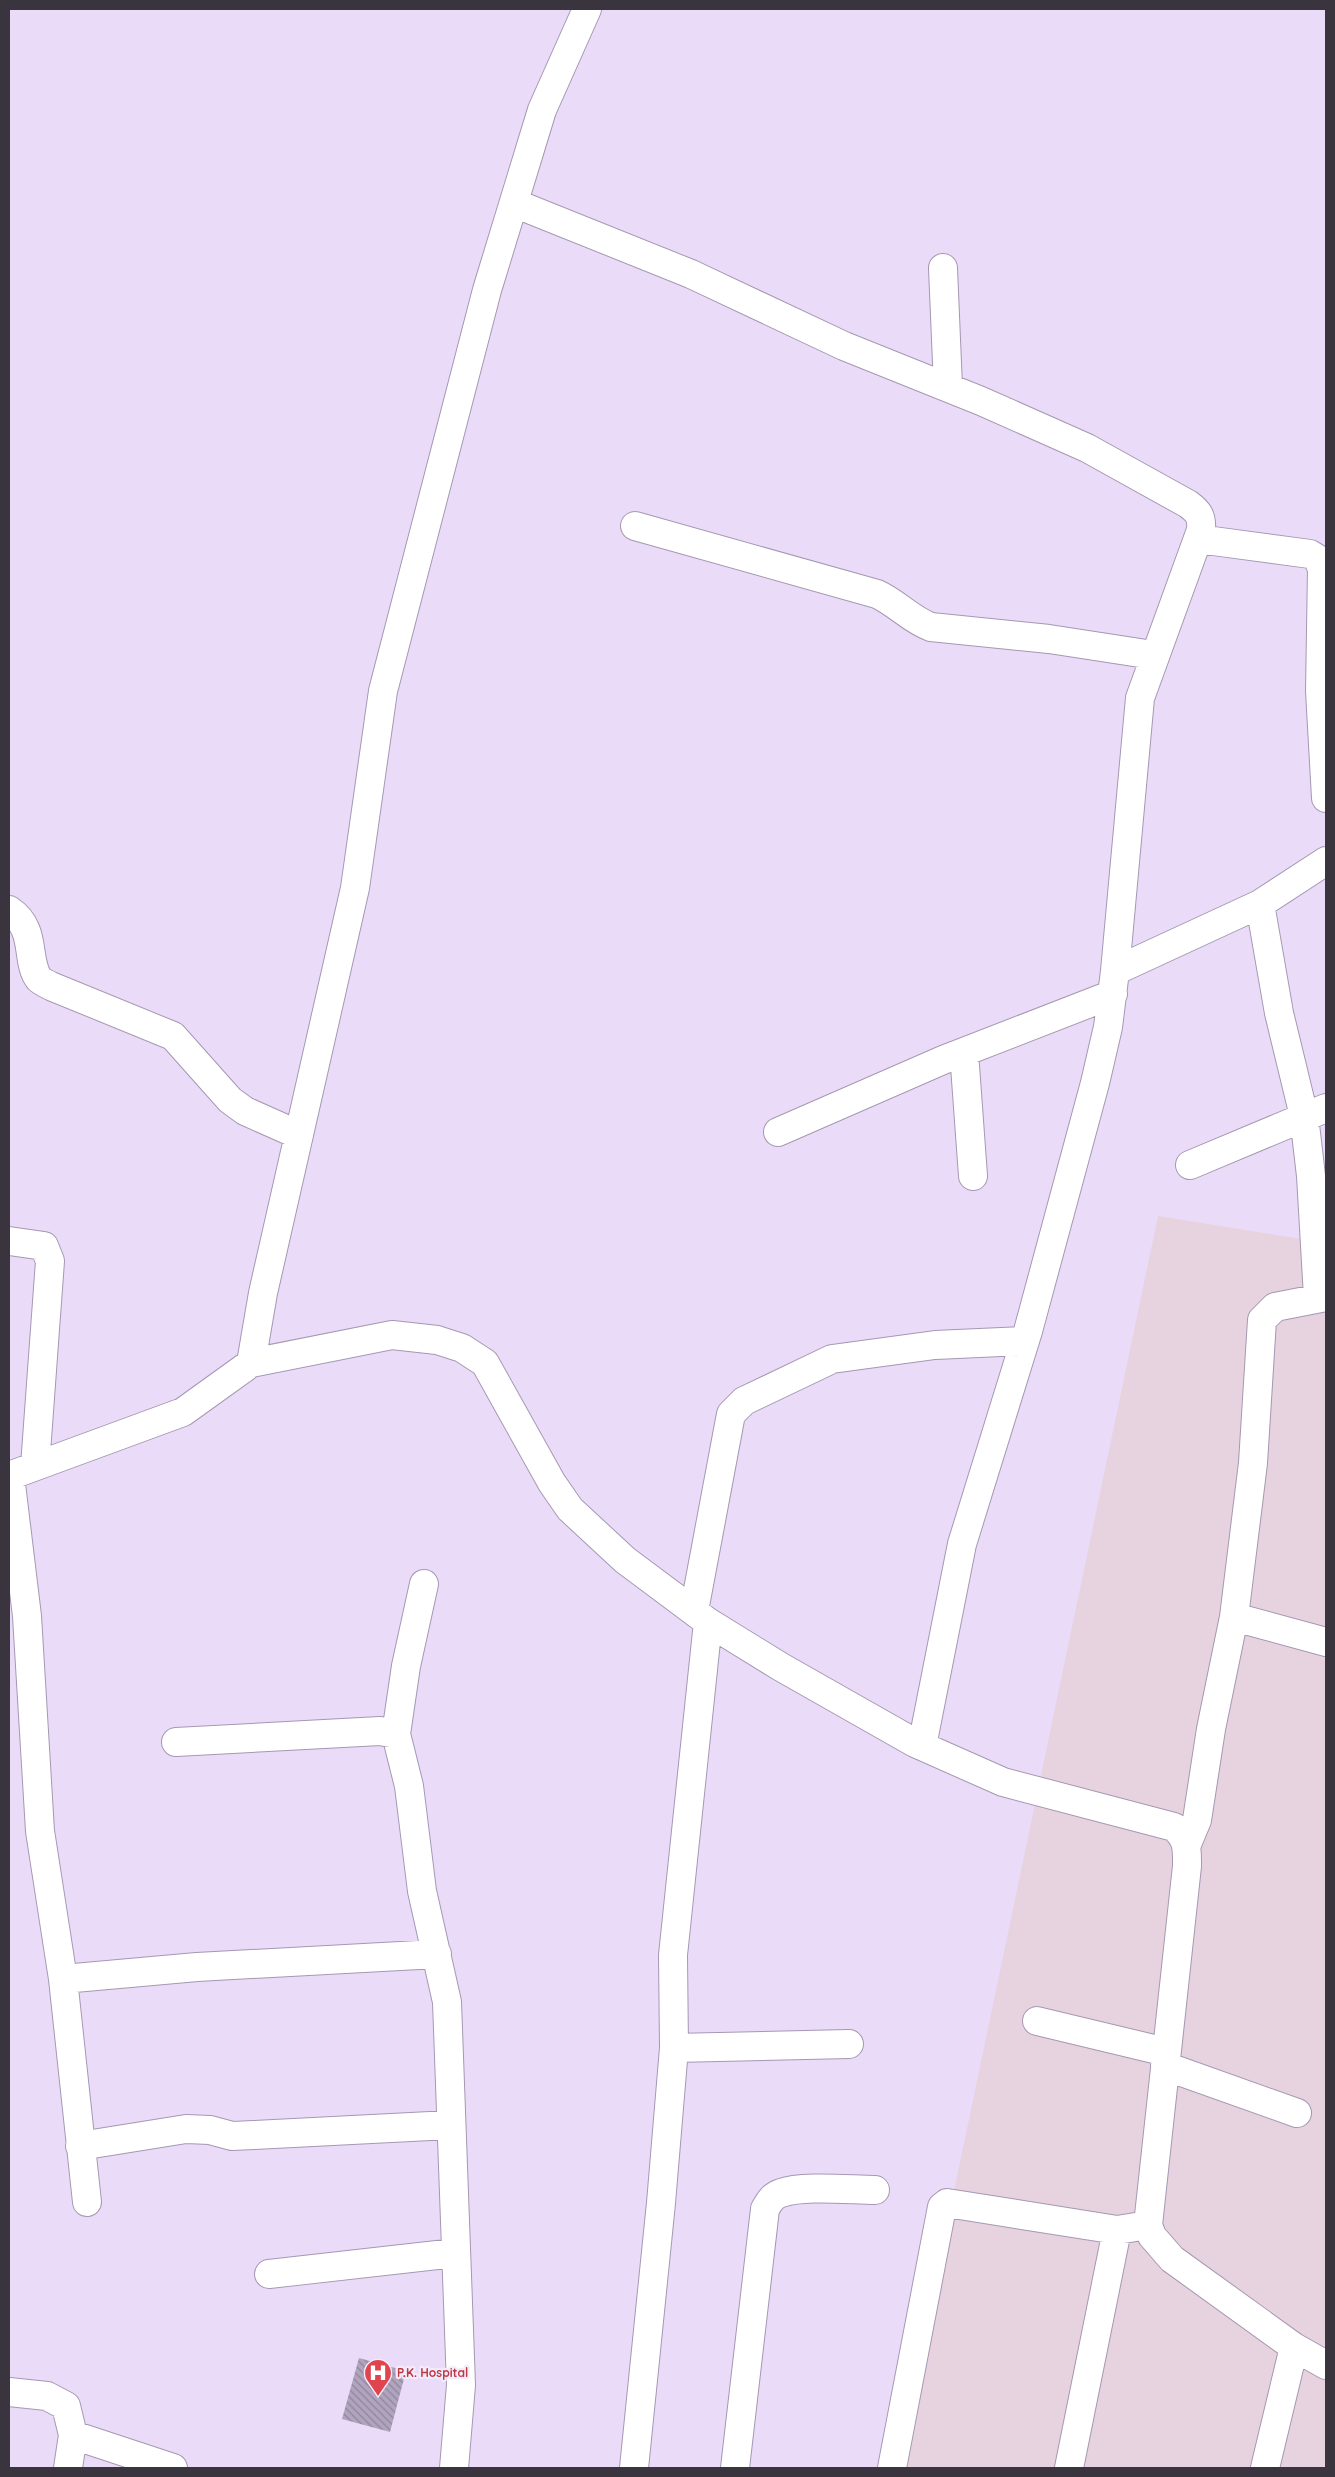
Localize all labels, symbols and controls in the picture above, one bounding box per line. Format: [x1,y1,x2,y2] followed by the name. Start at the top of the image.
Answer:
[363,2358,393,2397] hospital icon: P.K. Hospital
[397,2365,468,2380] place label: P.K. Hospital

